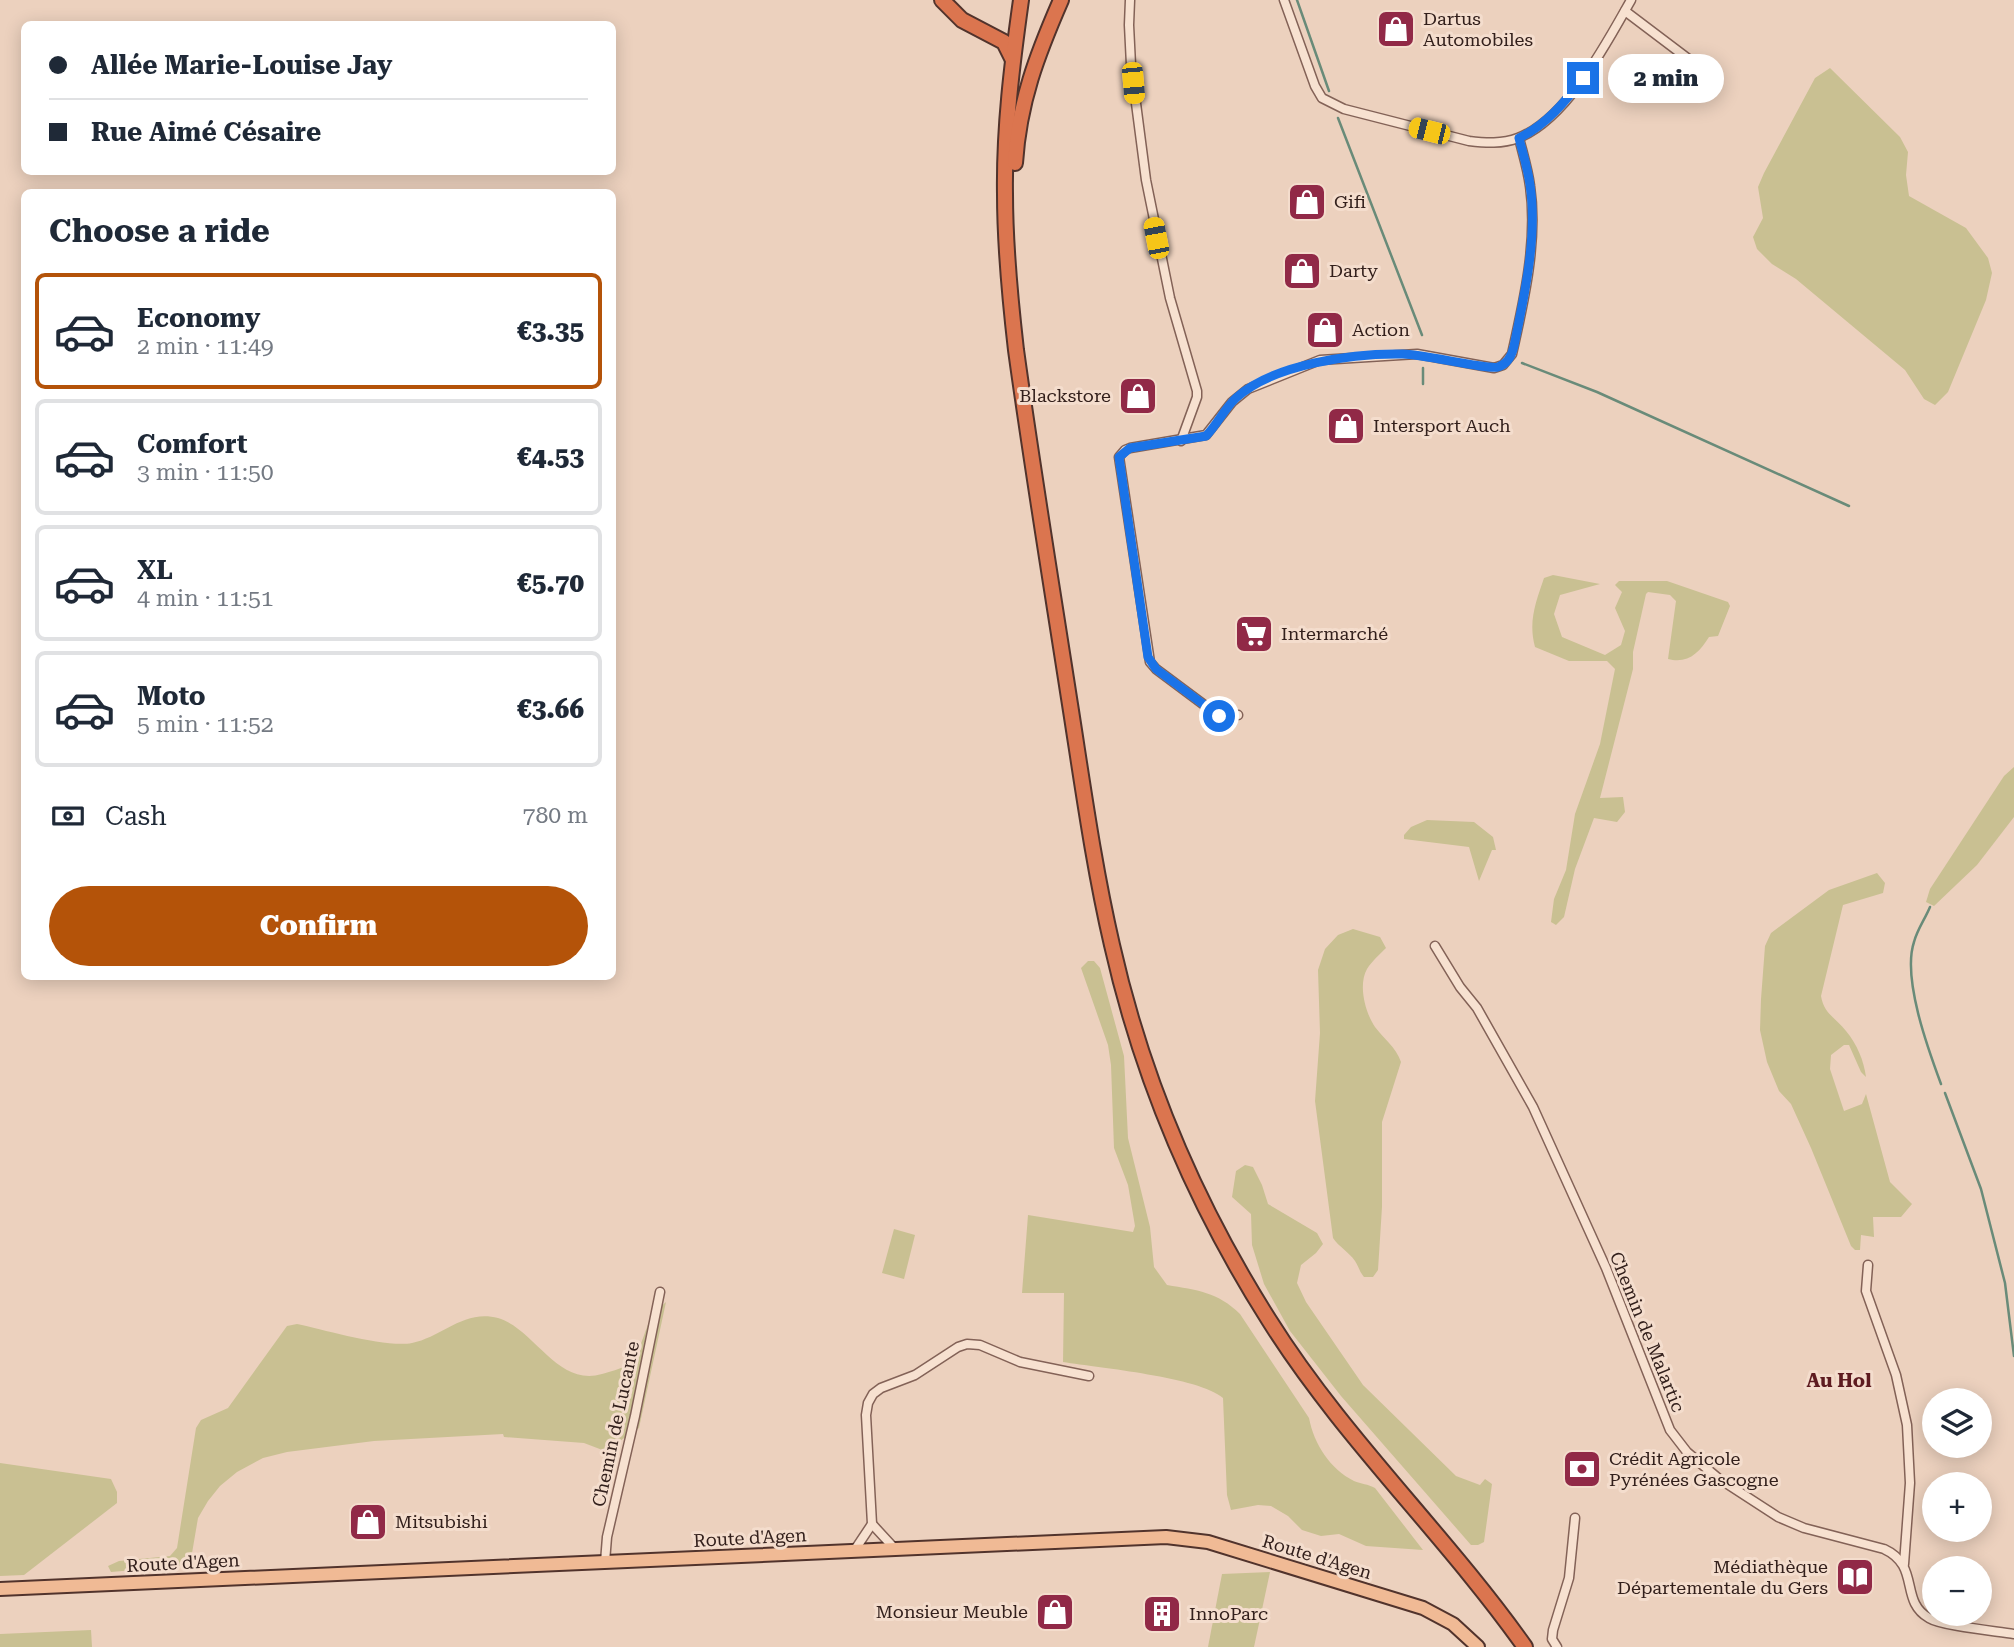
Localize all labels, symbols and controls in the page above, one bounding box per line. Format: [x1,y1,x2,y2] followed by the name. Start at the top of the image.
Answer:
[1375,8,1417,50] shop icon: Dartus Automobiles
[1423,8,1533,50] place label: Dartus Automobiles
[91,50,393,80] text: Allée Marie-Louise Jay
[1608,54,1723,102] callout: 2 min
[1121,61,1146,105] car
[1567,62,1599,94] route end
[1634,65,1698,92] text: 2 min
[1407,116,1452,146] car
[91,117,321,147] text: Rue Aimé Césaire
[1286,181,1328,223] shop icon: Gifi
[1334,191,1366,212] place label: Gifi
[49,212,270,250] text: Choose a ride
[1142,215,1171,261] car
[1281,250,1323,292] shop icon: Darty
[1329,260,1378,281] place label: Darty
[53,300,116,363] icon: car
[137,303,260,333] text: Economy
[1304,309,1346,351] shop icon: Action
[517,316,584,346] text: €3.35
[1352,319,1410,340] place label: Action
[137,333,274,360] text: 2 min · 11:49
[1117,375,1159,417] shop icon: Blackstore
[1019,385,1111,406] place label: Blackstore
[1325,405,1367,447] shop icon: Intersport Auch
[1373,415,1511,436] place label: Intersport Auch
[53,426,116,489] icon: car
[137,429,247,459] text: Comfort
[517,442,584,472] text: €4.53
[137,459,274,486] text: 3 min · 11:50
[53,552,116,615] icon: car
[137,555,173,585] text: XL
[517,568,584,598] text: €5.70
[137,585,274,612] text: 4 min · 11:51
[1233,613,1275,655] supermarket icon: Intermarché
[1281,623,1388,644] place label: Intermarché
[53,678,116,741] icon: car
[137,681,206,711] text: Moto
[517,694,584,724] text: €3.66
[1203,700,1235,732] route start
[137,711,274,738] text: 5 min · 11:52
[49,797,87,835] icon: cash
[105,801,167,831] text: Cash
[523,802,588,829] text: 780 m
[49,886,588,966] button: Confirm
[1606,1249,1689,1415] street label: Chemin de Malartic
[588,1339,643,1509] street label: Chemin de Lucante
[1807,1369,1871,1392] district label: Au Hol
[1922,1388,1992,1626] map controls
[1922,1388,1992,1458] button: layers
[1561,1448,1603,1490] bank icon: Crédit Agricole Pyrénées Gascogne
[1609,1448,1779,1490] place label: Crédit Agricole Pyrénées Gascogne
[1922,1472,1992,1542] button: +
[347,1501,389,1543] shop icon: Mitsubishi
[395,1511,488,1532] place label: Mitsubishi
[693,1524,807,1551] street label: Route d'Agen
[1260,1530,1375,1583] street label: Route d'Agen
[126,1549,240,1576] street label: Route d'Agen
[1617,1556,1828,1598] place label: Médiathèque Départementale du Gers
[1834,1556,1876,1598] library icon: Médiathèque Départementale du Gers
[1922,1556,1992,1626] button: −
[1034,1591,1076,1633] shop icon: Monsieur Meuble
[1141,1593,1183,1635] building icon: InnoParc
[876,1601,1028,1622] place label: Monsieur Meuble
[1189,1603,1268,1624] place label: InnoParc

